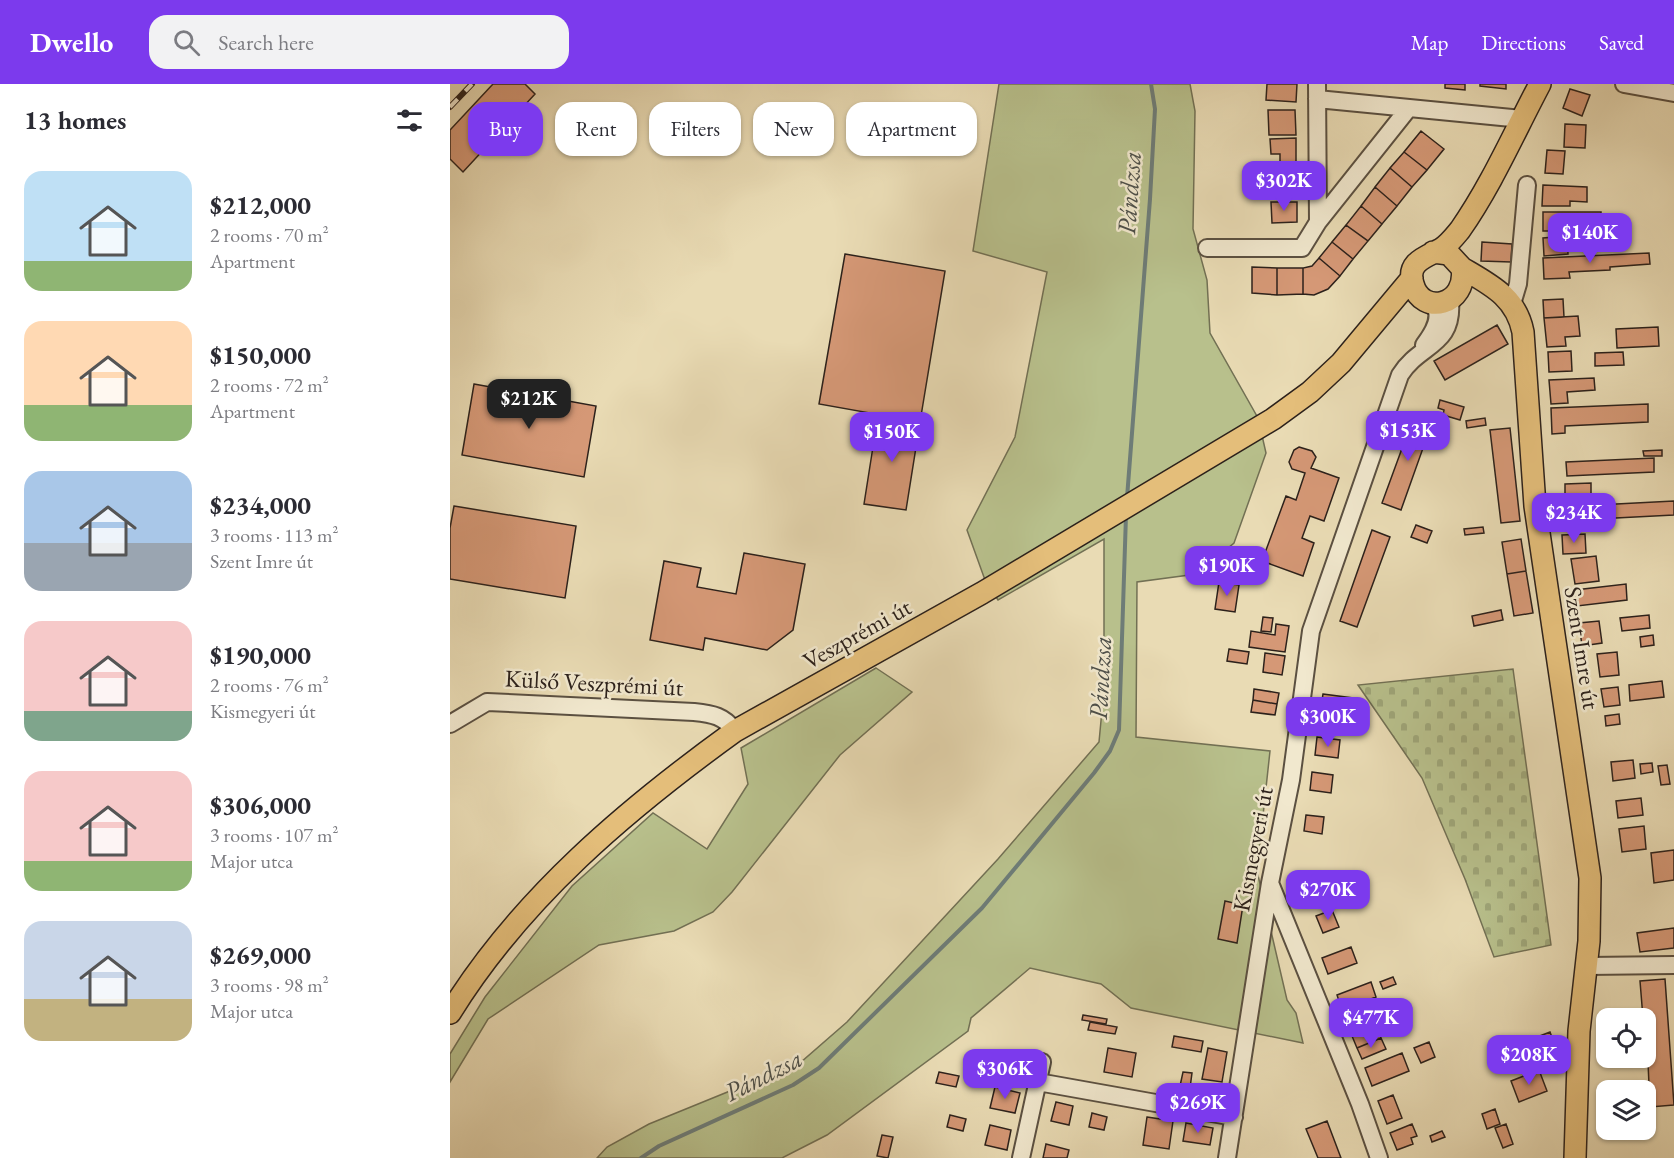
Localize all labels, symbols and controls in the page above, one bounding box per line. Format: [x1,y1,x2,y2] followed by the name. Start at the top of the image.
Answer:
[149,15,569,69] search box
[30,24,113,60] text: Dwello
[170,26,203,59] icon: search
[218,28,314,57] text: Search here
[1411,29,1448,56] text: Map
[1481,29,1566,56] text: Directions
[1599,29,1644,56] text: Saved
[468,102,543,156] chip: Buy
[555,102,637,156] chip: Rent
[649,102,741,156] chip: Filters
[753,102,834,156] chip: New
[846,102,977,156] chip: Apartment
[24,103,126,137] text: 13 homes
[393,104,426,137] icon: filters
[1109,150,1149,236] water label: Pándzsa
[1242,161,1326,212] pin: $302K
[1256,167,1312,193] text: $302K
[210,188,311,222] text: $212,000
[72,195,144,267] icon: home
[1548,213,1632,264] pin: $140K
[1562,219,1618,245] text: $140K
[210,222,329,248] text: 2 rooms · 70 m²
[210,248,295,274] text: Apartment
[210,338,311,372] text: $150,000
[72,345,144,417] icon: home
[210,372,329,398] text: 2 rooms · 72 m²
[487,379,571,430] pin: $212K
[501,385,557,411] text: $212K
[210,398,295,424] text: Apartment
[1366,411,1450,462] pin: $153K
[850,412,934,463] pin: $150K
[1380,417,1436,443] text: $153K
[864,418,920,444] text: $150K
[210,488,311,522] text: $234,000
[1532,493,1616,544] pin: $234K
[72,495,144,567] icon: home
[1546,499,1602,525] text: $234K
[210,522,338,548] text: 3 rooms · 113 m²
[1185,546,1269,597] pin: $190K
[210,548,313,574] text: Szent Imre út
[1199,552,1255,578] text: $190K
[1558,584,1608,712] street label: Szent Imre út
[797,591,917,676] street label: Veszprémi út
[1081,635,1119,721] water label: Pándzsa
[210,638,311,672] text: $190,000
[72,645,144,717] icon: home
[504,662,684,703] street label: Külső Veszprémi út
[210,672,329,698] text: 2 rooms · 76 m²
[1286,697,1370,748] pin: $300K
[210,698,316,724] text: Kismegyeri út
[1300,703,1356,729] text: $300K
[1225,783,1280,914] street label: Kismegyeri út
[210,788,311,822] text: $306,000
[72,795,144,867] icon: home
[210,822,338,848] text: 3 rooms · 107 m²
[210,848,293,874] text: Major utca
[1286,870,1370,921] pin: $270K
[1300,876,1356,902] text: $270K
[210,938,311,972] text: $269,000
[72,945,144,1017] icon: home
[210,972,329,998] text: 3 rooms · 98 m²
[210,998,293,1024] text: Major utca
[1329,998,1413,1049] pin: $477K
[1343,1004,1399,1030] text: $477K
[1596,1008,1656,1140] map controls
[1596,1008,1656,1068] button: locate
[1487,1035,1571,1086] pin: $208K
[718,1041,808,1109] water label: Pándzsa
[1501,1041,1557,1067] text: $208K
[963,1049,1047,1100] pin: $306K
[977,1055,1033,1081] text: $306K
[1596,1080,1656,1140] button: layers
[1156,1083,1240,1134] pin: $269K
[1170,1089,1226,1115] text: $269K

